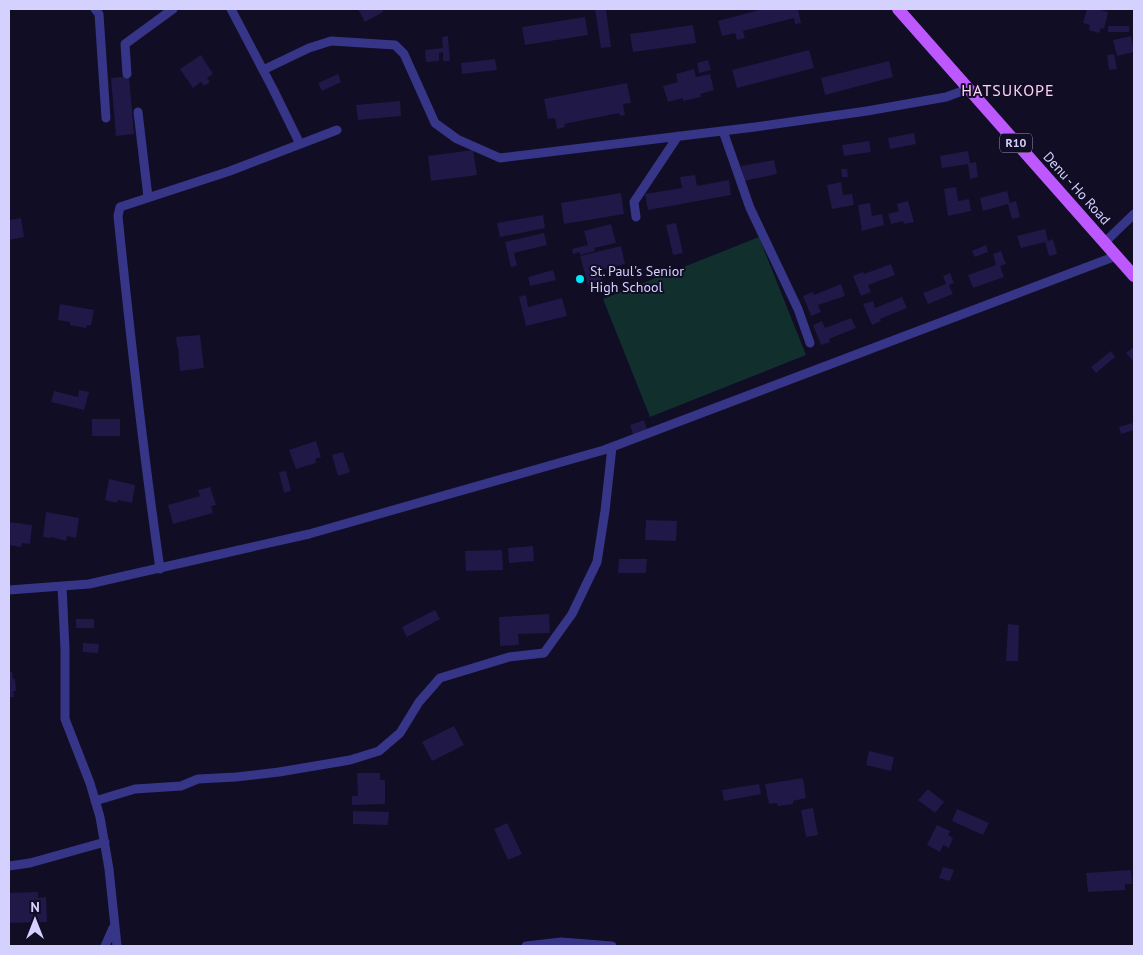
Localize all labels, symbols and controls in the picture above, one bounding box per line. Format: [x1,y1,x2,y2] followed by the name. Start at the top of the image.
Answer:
[961,80,1055,100] district label: HATSUKOPE
[1000,134,1032,152] road number: R10
[1040,148,1114,228] street label: Denu - Ho Road
[590,262,684,296] place label: St. Paul's Senior High School
[574,273,586,285] marker: St. Paul's Senior High School
[10,895,60,945] north arrow
[30,898,40,916] text: N

